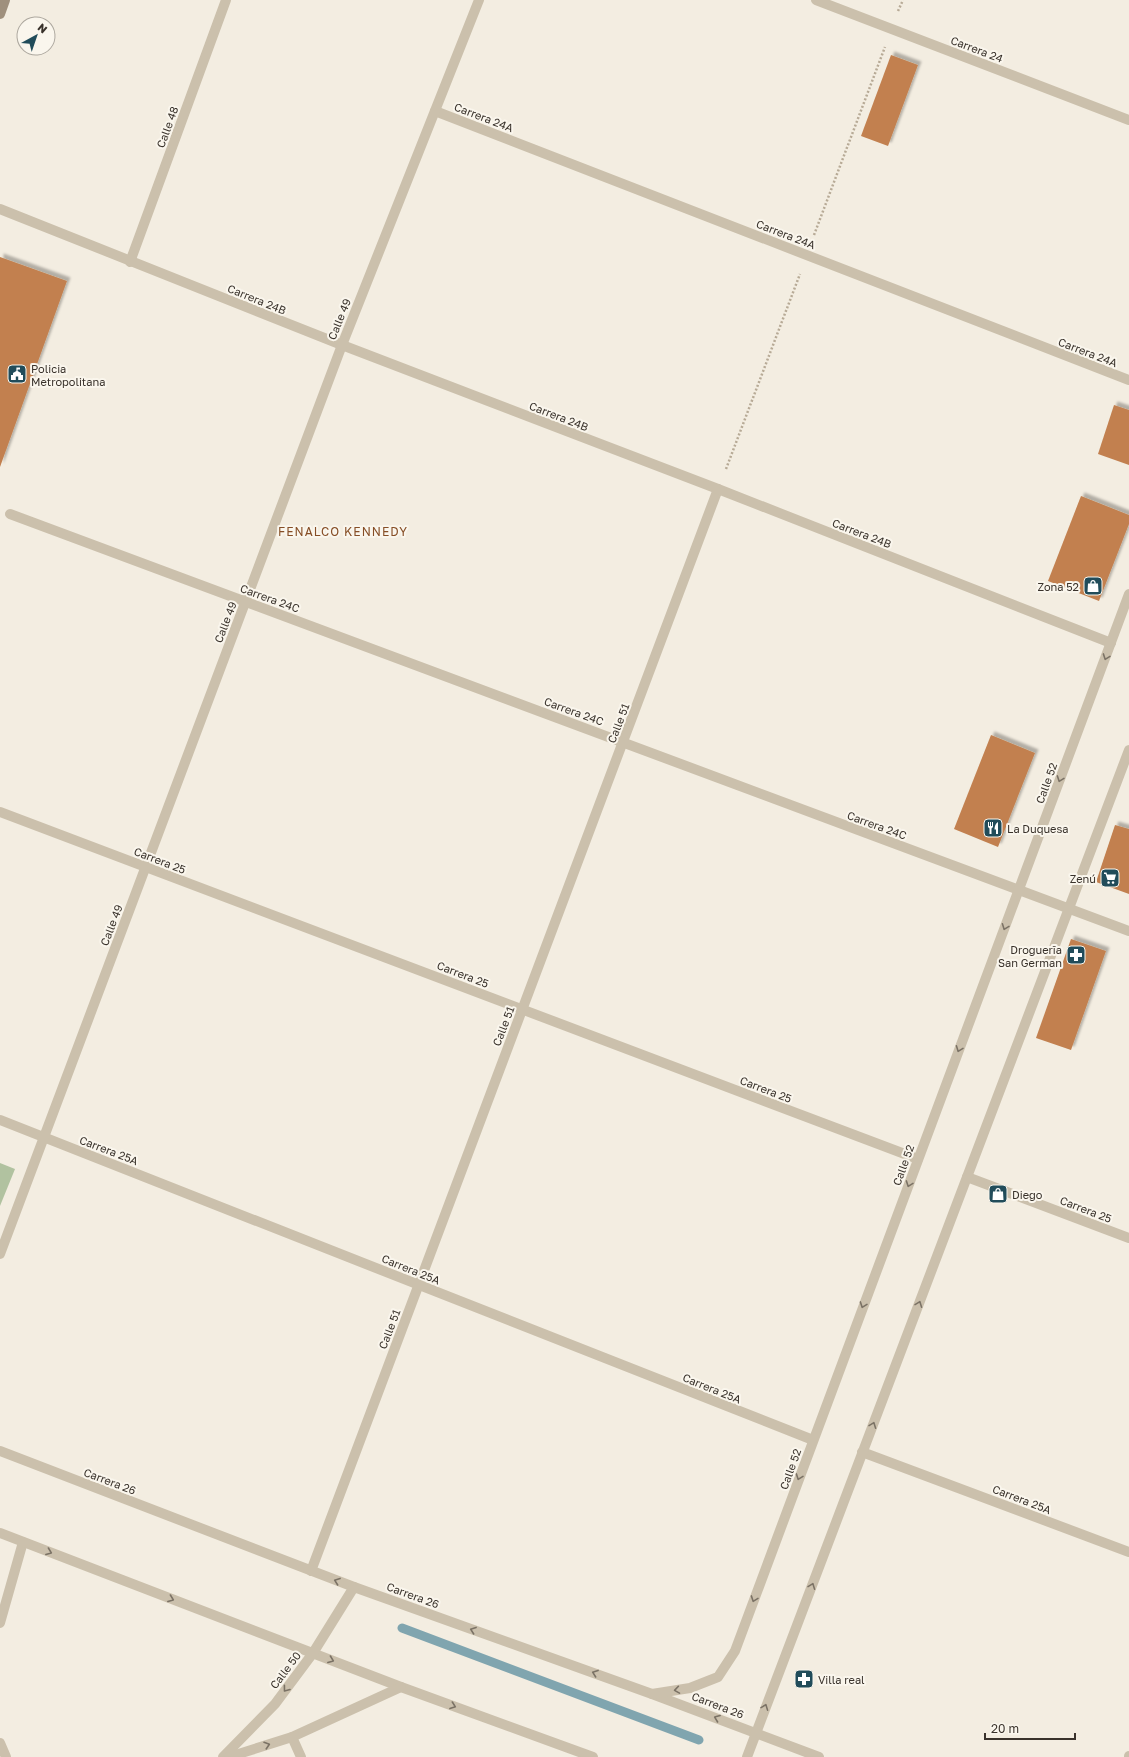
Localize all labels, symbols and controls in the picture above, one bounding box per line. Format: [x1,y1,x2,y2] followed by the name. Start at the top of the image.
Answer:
[16,16,56,56] north arrow
[35,20,50,36] text: N
[949,33,1005,65] street label: Carrera 24
[453,100,516,134] street label: Carrera 24A
[154,104,181,150] street label: Calle 48
[755,217,818,251] street label: Carrera 24A
[226,281,288,317] street label: Carrera 24B
[325,297,353,341] street label: Calle 49
[1057,335,1120,369] street label: Carrera 24A
[31,362,105,388] place label: Policia Metropolitana
[6,363,28,385] public building icon: Policia Metropolitana
[528,399,590,433] street label: Carrera 24B
[831,516,893,550] street label: Carrera 24B
[278,524,408,539] district label: FENALCO KENNEDY
[1082,575,1104,597] shop icon: Zona 52
[1038,580,1079,593] place label: Zona 52
[239,581,301,615] street label: Carrera 24C
[211,600,239,644] street label: Calle 49
[1102,654,1110,661] one-way arrow
[543,694,605,728] street label: Carrera 24C
[604,701,632,745] street label: Calle 51
[1033,761,1059,805] street label: Calle 52
[1057,775,1065,782] one-way arrow
[846,808,908,842] street label: Carrera 24C
[982,817,1004,839] restaurant icon: La Duquesa
[1007,822,1069,835] place label: La Duquesa
[132,844,188,876] street label: Carrera 25
[1099,867,1121,889] supermarket icon: Zenú
[1070,872,1096,885] place label: Zenú
[97,903,125,947] street label: Calle 49
[1001,923,1009,930] one-way arrow
[998,943,1062,969] place label: Droguerīa San German
[1065,944,1087,966] pharmacy icon: Droguerīa San German
[435,958,491,990] street label: Carrera 25
[489,1004,517,1048] street label: Calle 51
[956,1045,964,1052] one-way arrow
[738,1073,794,1105] street label: Carrera 25
[78,1133,141,1167] street label: Carrera 25A
[890,1143,916,1187] street label: Calle 52
[905,1180,913,1187] one-way arrow
[987,1183,1009,1205] shop icon: Diego
[1012,1188,1043,1201] place label: Diego
[1058,1193,1114,1225] street label: Carrera 25
[380,1251,443,1287] street label: Carrera 25A
[914,1300,922,1307] one-way arrow
[860,1302,868,1309] one-way arrow
[375,1307,403,1351] street label: Calle 51
[681,1370,744,1406] street label: Carrera 25A
[868,1422,876,1429] one-way arrow
[777,1447,803,1491] street label: Calle 52
[82,1465,138,1497] street label: Carrera 26
[796,1473,804,1480] one-way arrow
[991,1482,1054,1516] street label: Carrera 25A
[46,1548,53,1556] one-way arrow
[334,1577,341,1586] one-way arrow
[385,1580,441,1611] street label: Carrera 26
[807,1582,815,1589] one-way arrow
[167,1594,174,1602] one-way arrow
[751,1595,759,1602] one-way arrow
[470,1626,477,1634] one-way arrow
[267,1649,303,1691] street label: Calle 50
[328,1656,335,1664] one-way arrow
[793,1668,815,1690] pharmacy icon: Villa real
[592,1670,599,1678] one-way arrow
[818,1673,865,1686] place label: Villa real
[283,1685,290,1692] one-way arrow
[674,1685,680,1694] one-way arrow
[690,1689,746,1721] street label: Carrera 26
[450,1701,457,1709] one-way arrow
[761,1704,769,1711] one-way arrow
[714,1715,721,1723] one-way arrow
[985,1715,1075,1741] scale bar
[991,1721,1019,1736] text: 20 m
[263,1741,270,1750] one-way arrow

